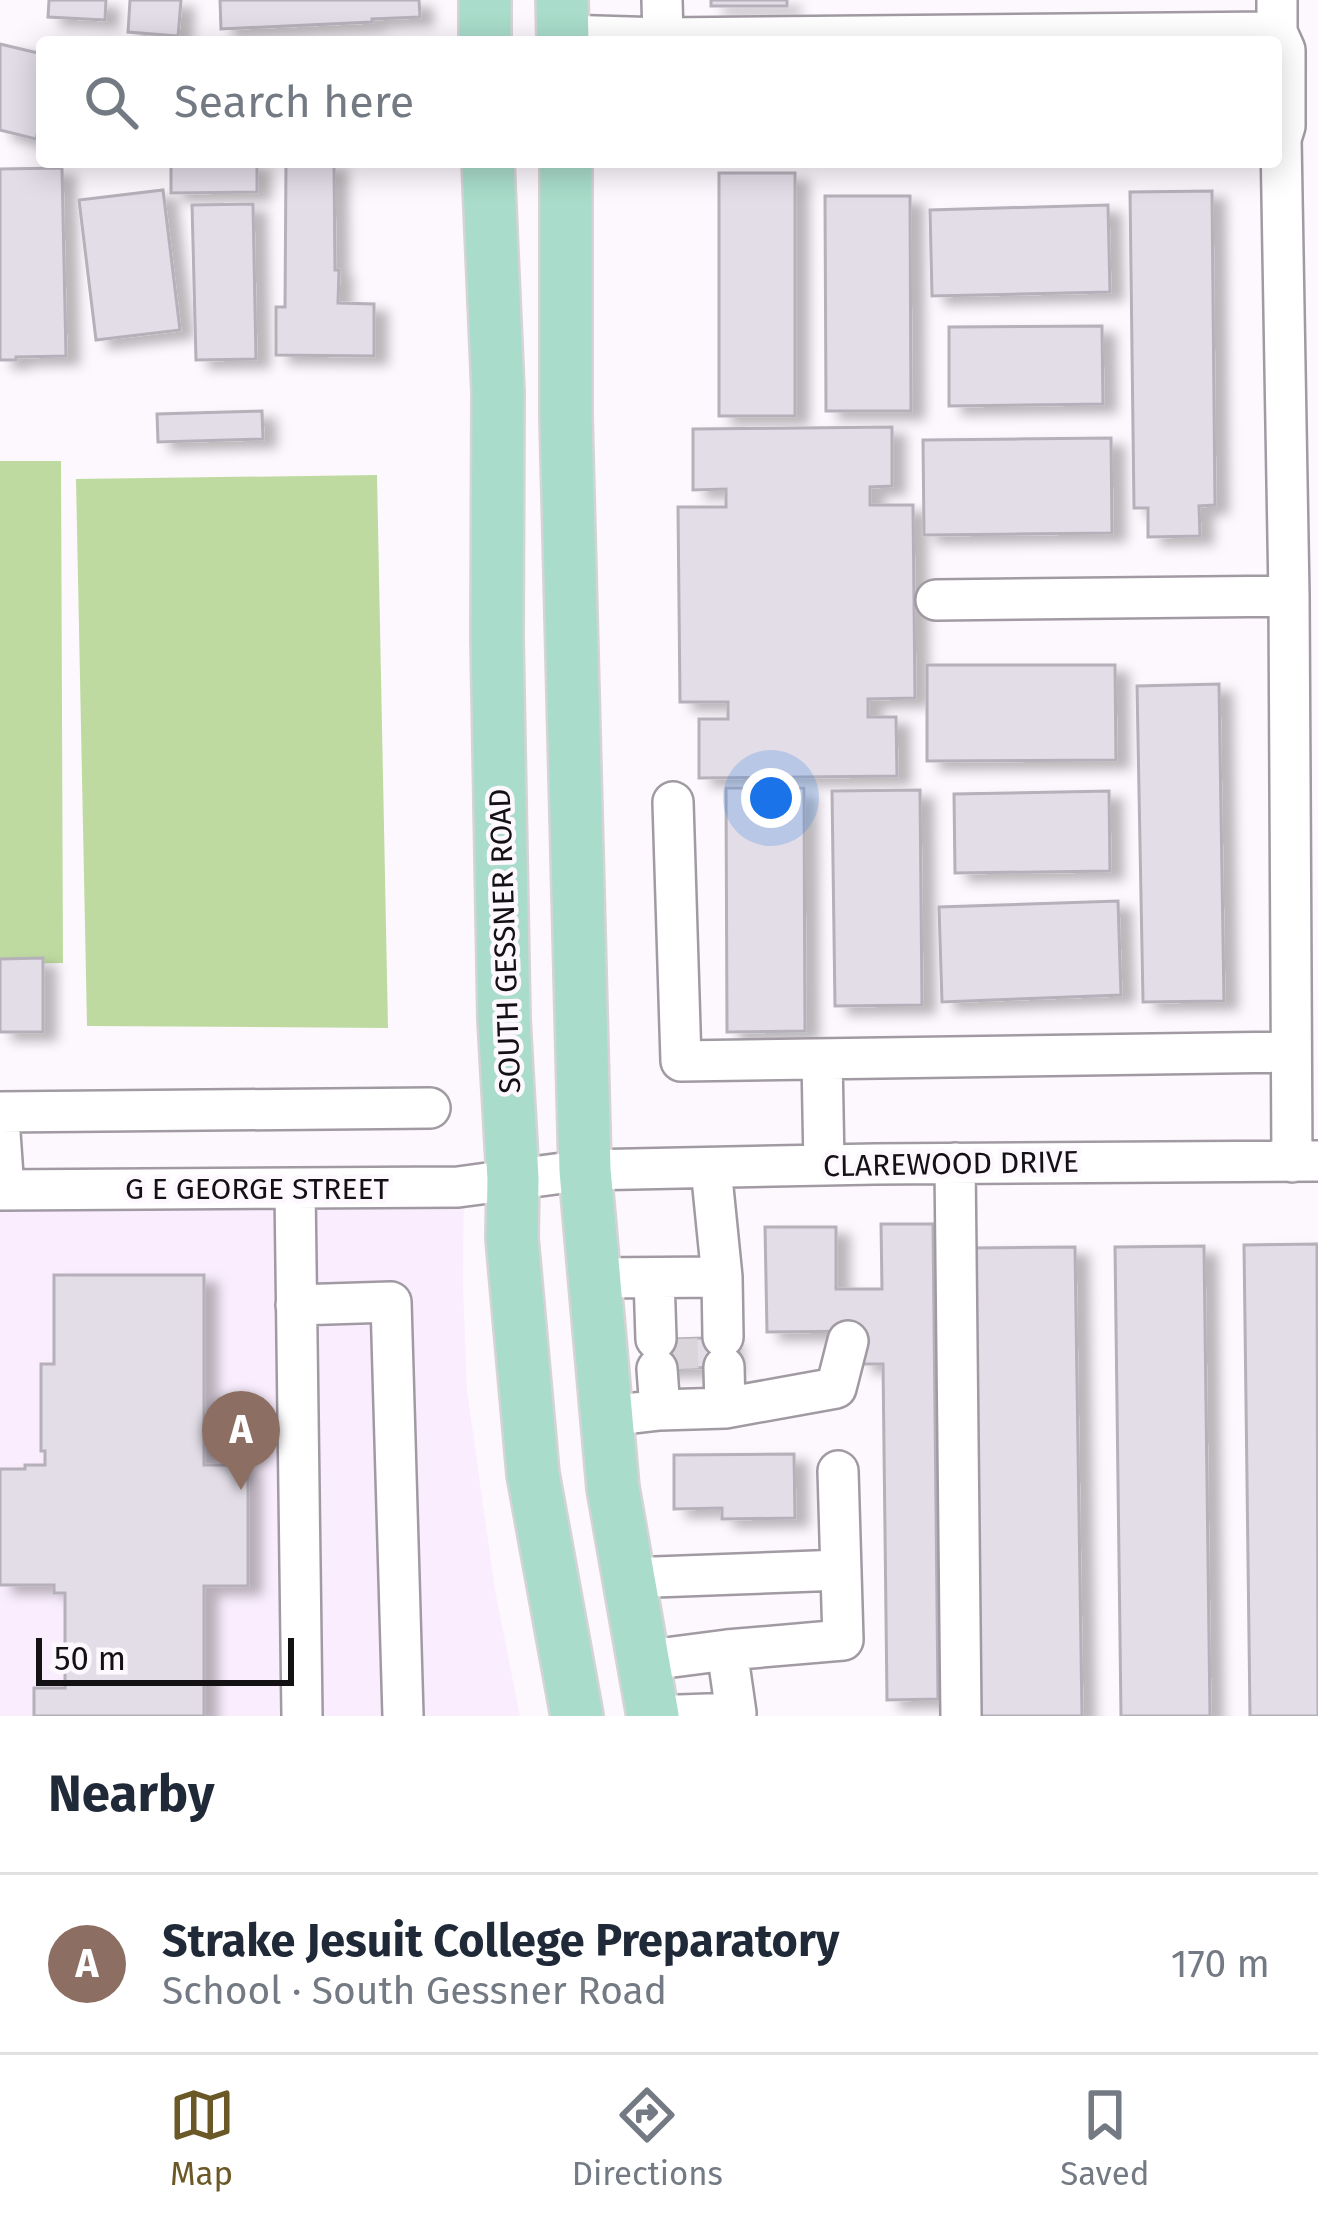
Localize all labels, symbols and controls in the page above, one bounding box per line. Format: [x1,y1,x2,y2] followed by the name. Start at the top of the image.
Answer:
[36,36,1282,168] search box
[78,69,144,135] icon: search
[174,75,414,129] text: Search here
[741,768,801,828] your location
[482,788,528,1094] street label: SOUTH GESSNER ROAD
[823,1144,1079,1184] street label: CLAREWOOD DRIVE
[125,1171,390,1207] street label: G E GEORGE STREET
[202,1391,280,1490] pin: A
[36,1632,294,1685] scale bar
[54,1639,126,1679] text: 50 m
[48,1763,214,1825] text: Nearby
[162,1914,839,1968] text: Strake Jesuit College Preparatory
[75,1941,99,1987] text: A
[1171,1941,1270,1987] text: 170 m
[162,1968,667,2014] text: School · South Gessner Road
[169,2082,235,2194] tab: Map
[572,2082,723,2194] tab: Directions
[1060,2082,1149,2194] tab: Saved

